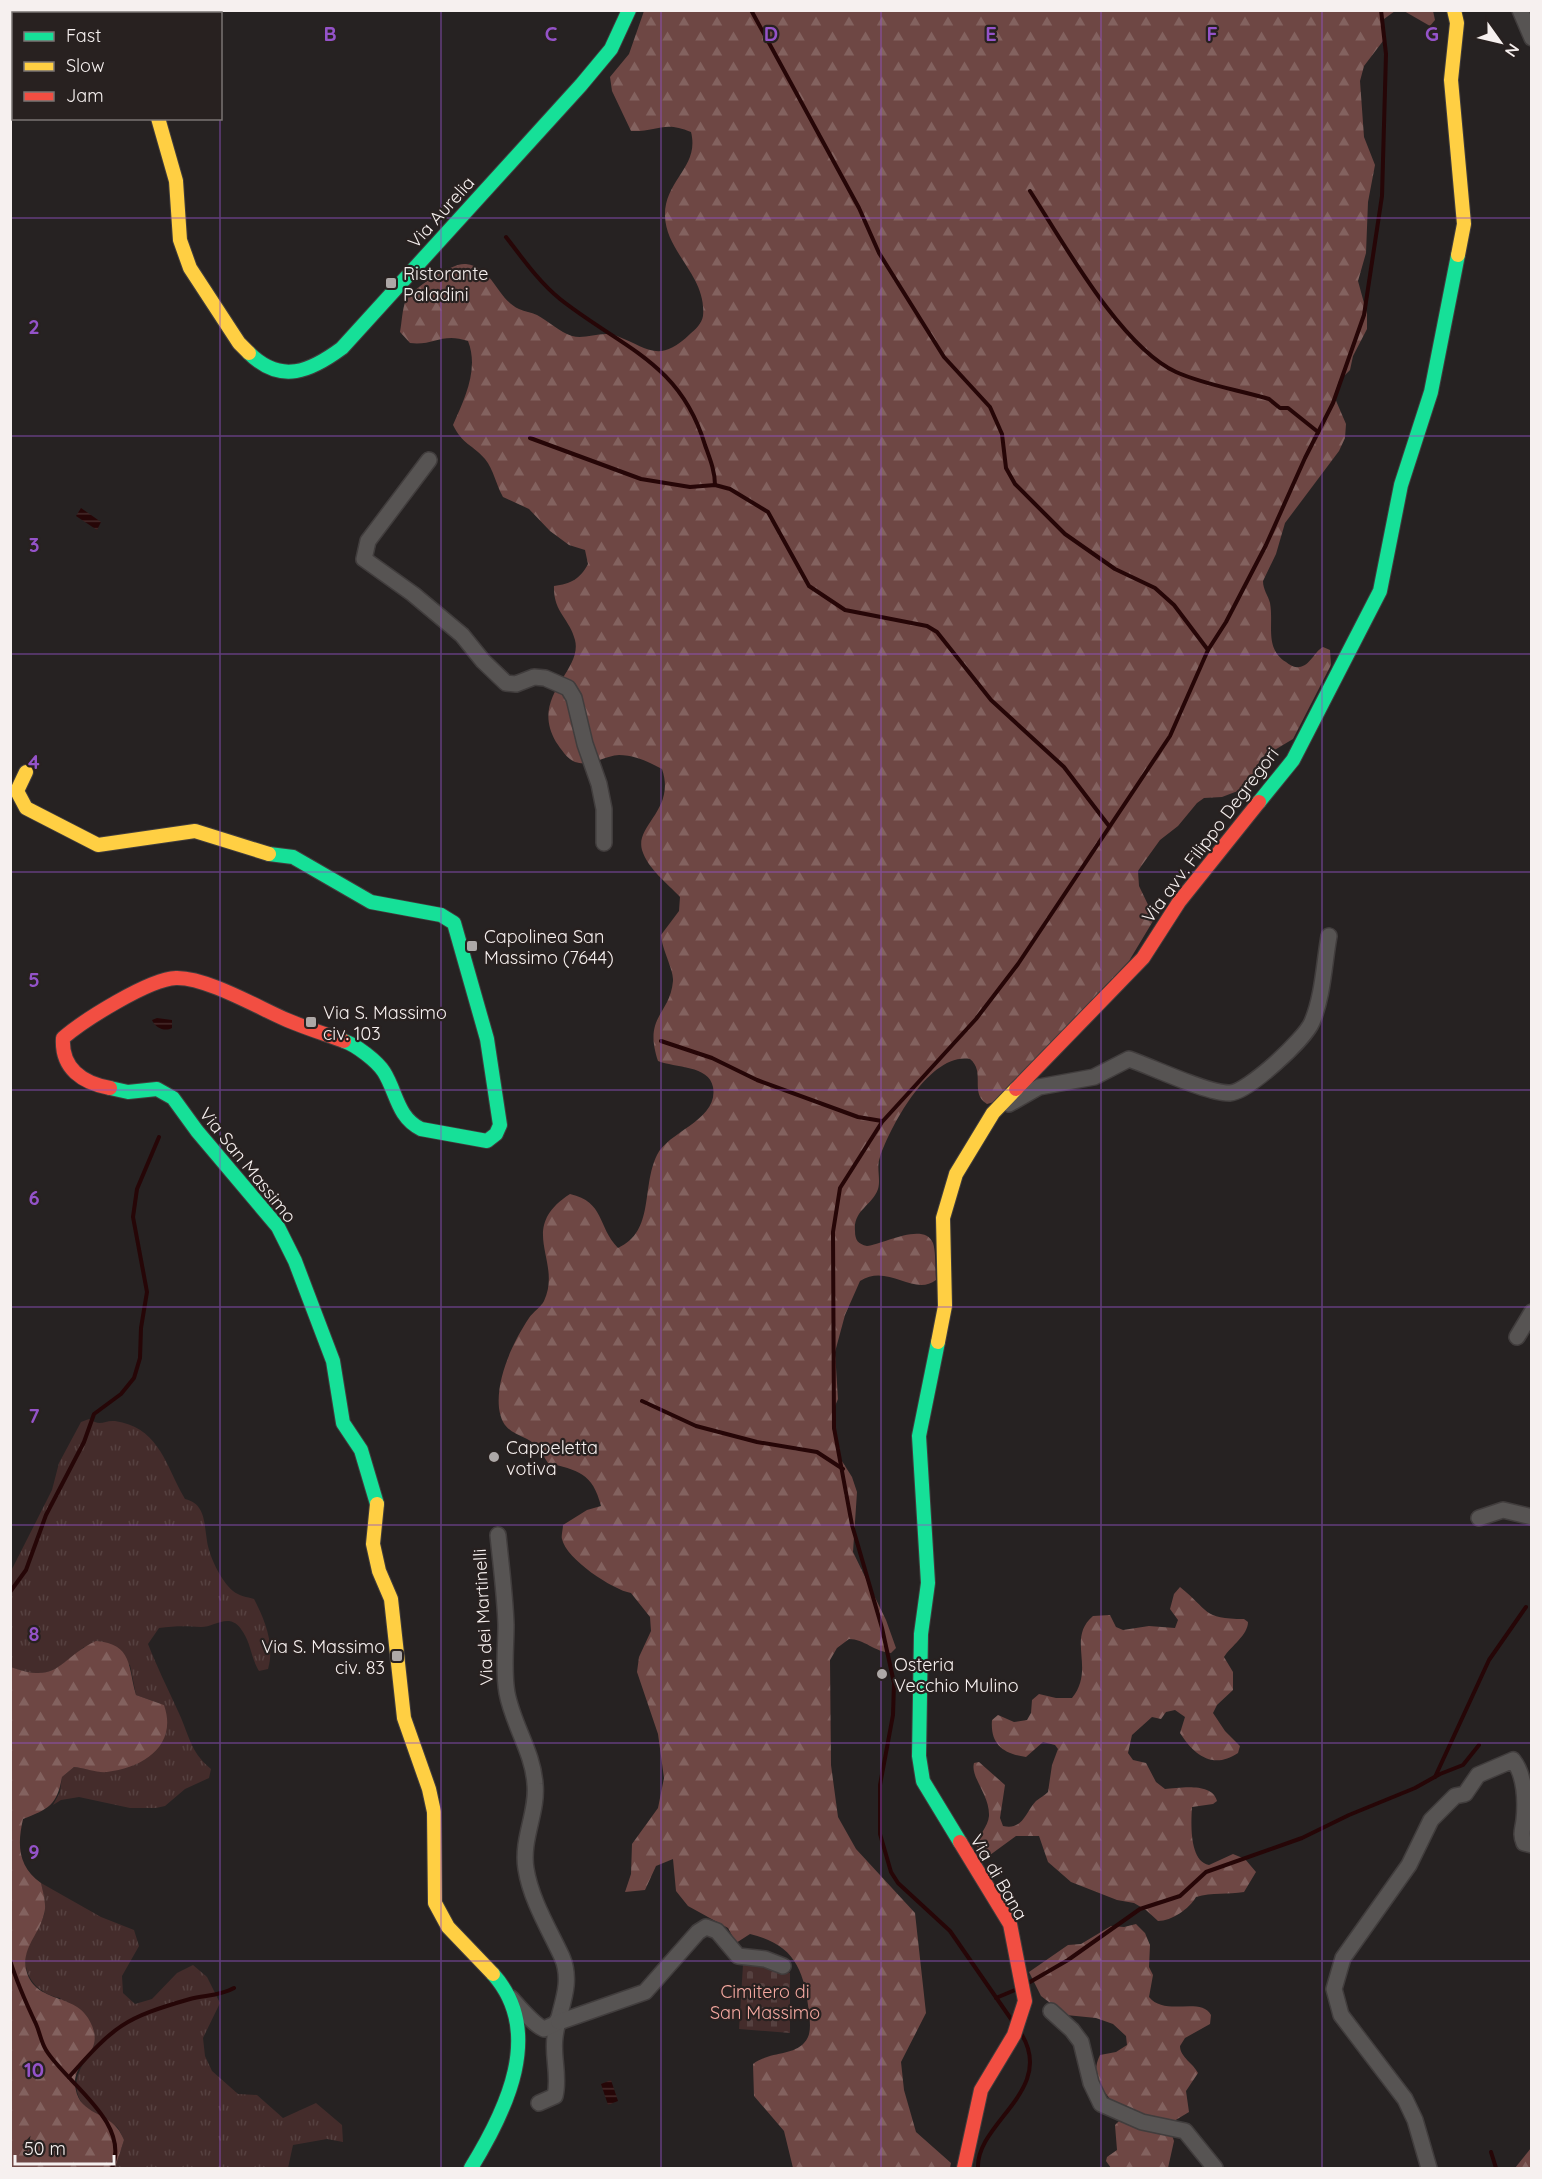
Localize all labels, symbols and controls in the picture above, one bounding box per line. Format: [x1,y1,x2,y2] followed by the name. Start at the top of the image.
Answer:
[12,12,222,120] legend
[1470,12,1530,72] north arrow
[323,21,337,46] text: B
[545,21,558,46] text: C
[764,21,778,46] text: D
[985,21,997,46] text: E
[1206,21,1218,46] text: F
[1425,21,1439,46] text: G
[66,24,101,47] text: Fast
[1501,40,1524,61] text: N
[66,54,104,77] text: Slow
[66,84,104,107] text: Jam
[403,171,479,253] street label: Via Aurelia
[403,262,488,306] place label: Ristorante Paladini
[384,276,398,290] marker: Ristorante Paladini
[28,314,40,339] text: 2
[29,532,39,557] text: 3
[1137,743,1283,927] street label: Via avv. Filippo Degregori
[28,749,40,774] text: 4
[484,925,614,969] place label: Capolinea San Massimo (7644)
[465,939,479,953] marker: Capolinea San Massimo (7644)
[28,967,40,992] text: 5
[323,1001,447,1045] place label: Via S. Massimo civ. 103
[304,1015,318,1029] marker: Via S. Massimo civ. 103
[194,1103,302,1227] street label: Via San Massimo
[28,1185,40,1210] text: 6
[29,1403,40,1428] text: 7
[506,1436,598,1480] place label: Cappeletta votiva
[487,1450,501,1464] marker: Cappeletta votiva
[468,1548,498,1686] street label: Via dei Martinelli
[29,1621,40,1646] text: 8
[261,1635,385,1679] place label: Via S. Massimo civ. 83
[390,1649,404,1663] marker: Via S. Massimo civ. 83
[894,1653,1019,1697] place label: Osteria Vecchio Mulino
[875,1667,889,1681] marker: Osteria Vecchio Mulino
[965,1830,1033,1924] street label: Via di Bana
[28,1839,40,1864] text: 9
[710,1980,820,2024] park label: Cimitero di San Massimo
[24,2057,44,2082] text: 10
[15,2128,114,2166] scale bar
[24,2137,66,2160] text: 50 m

